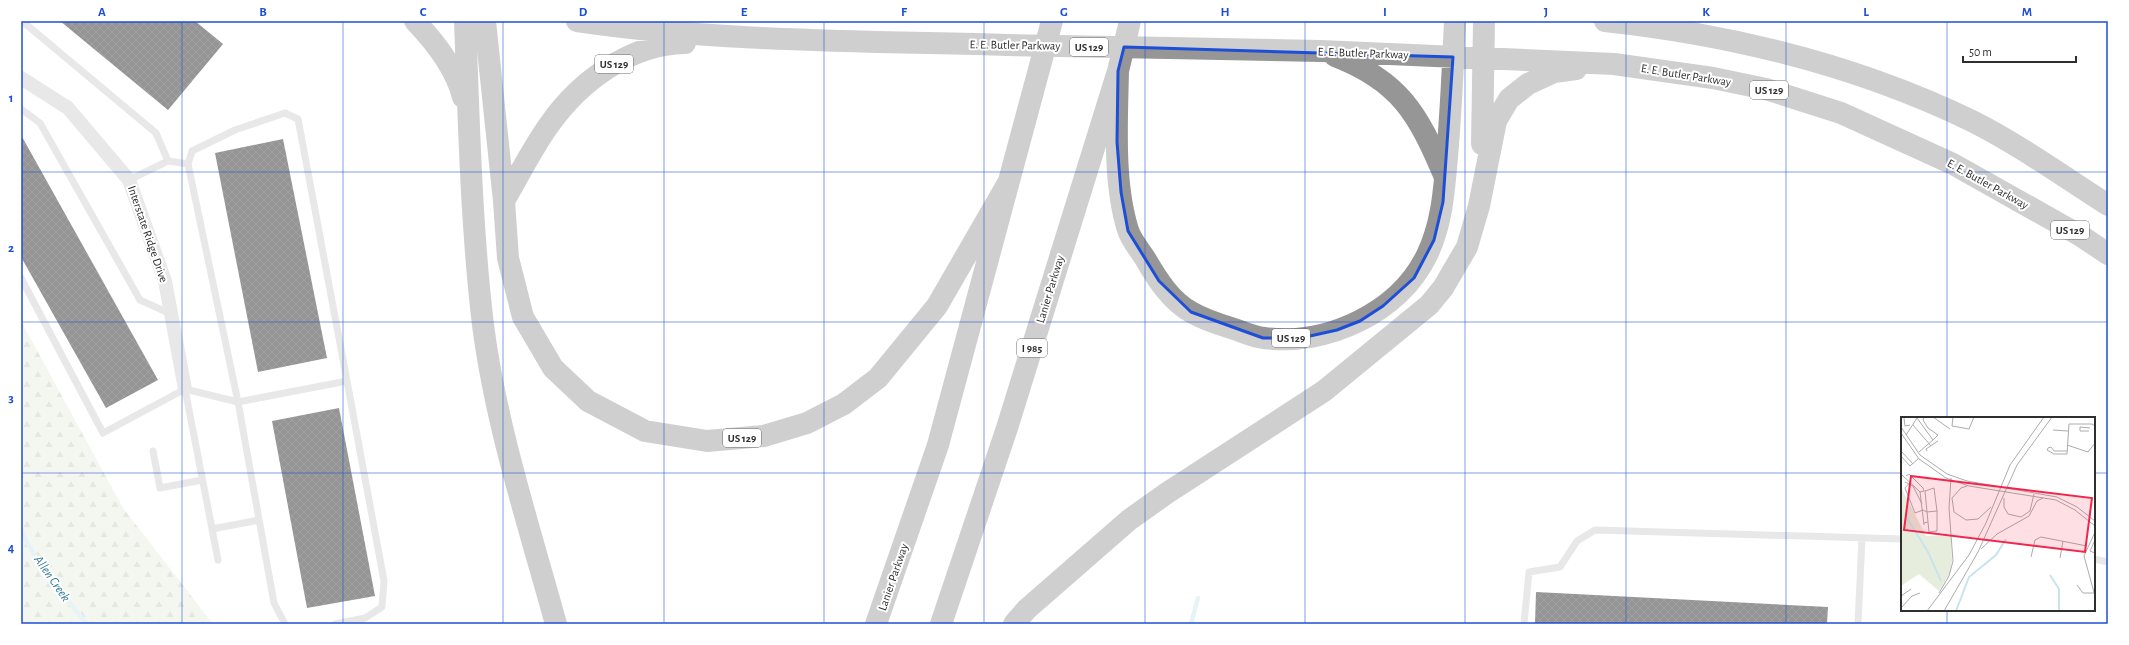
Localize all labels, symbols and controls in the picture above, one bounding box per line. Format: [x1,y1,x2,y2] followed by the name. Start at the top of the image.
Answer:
[98,6,106,19] text: A
[259,6,267,19] text: B
[420,6,427,19] text: C
[579,6,588,19] text: D
[741,6,748,19] text: E
[901,6,908,19] text: F
[1060,6,1068,19] text: G
[1220,6,1230,19] text: H
[1383,6,1387,19] text: I
[1544,6,1548,19] text: J
[1702,6,1710,19] text: K
[1863,6,1869,19] text: L
[2022,6,2032,19] text: M
[969,38,1061,53] street label: E. E. Butler Parkway
[1070,38,1108,56] road number: US 129
[1963,38,2076,64] scale bar
[1317,45,1409,62] street label: E. E. Butler Parkway
[1969,46,1992,58] text: 50 m
[595,55,633,73] road number: US 129
[1640,62,1732,89] street label: E. E. Butler Parkway
[1750,81,1788,99] road number: US 129
[9,92,13,105] text: 1
[1945,157,2031,212] street label: E. E. Butler Parkway
[126,184,170,284] street label: Interstate Ridge Drive
[2051,221,2089,239] road number: US 129
[8,242,14,255] text: 2
[1034,254,1067,325] street label: Lanier Parkway
[1272,329,1310,347] road number: US 129
[1017,339,1047,357] road number: I 985
[8,392,14,405] text: 3
[1901,417,2095,611] inset map
[723,429,761,447] road number: US 129
[8,542,15,555] text: 4
[876,542,911,612] street label: Lanier Parkway
[31,553,72,604] water label: Allen Creek

